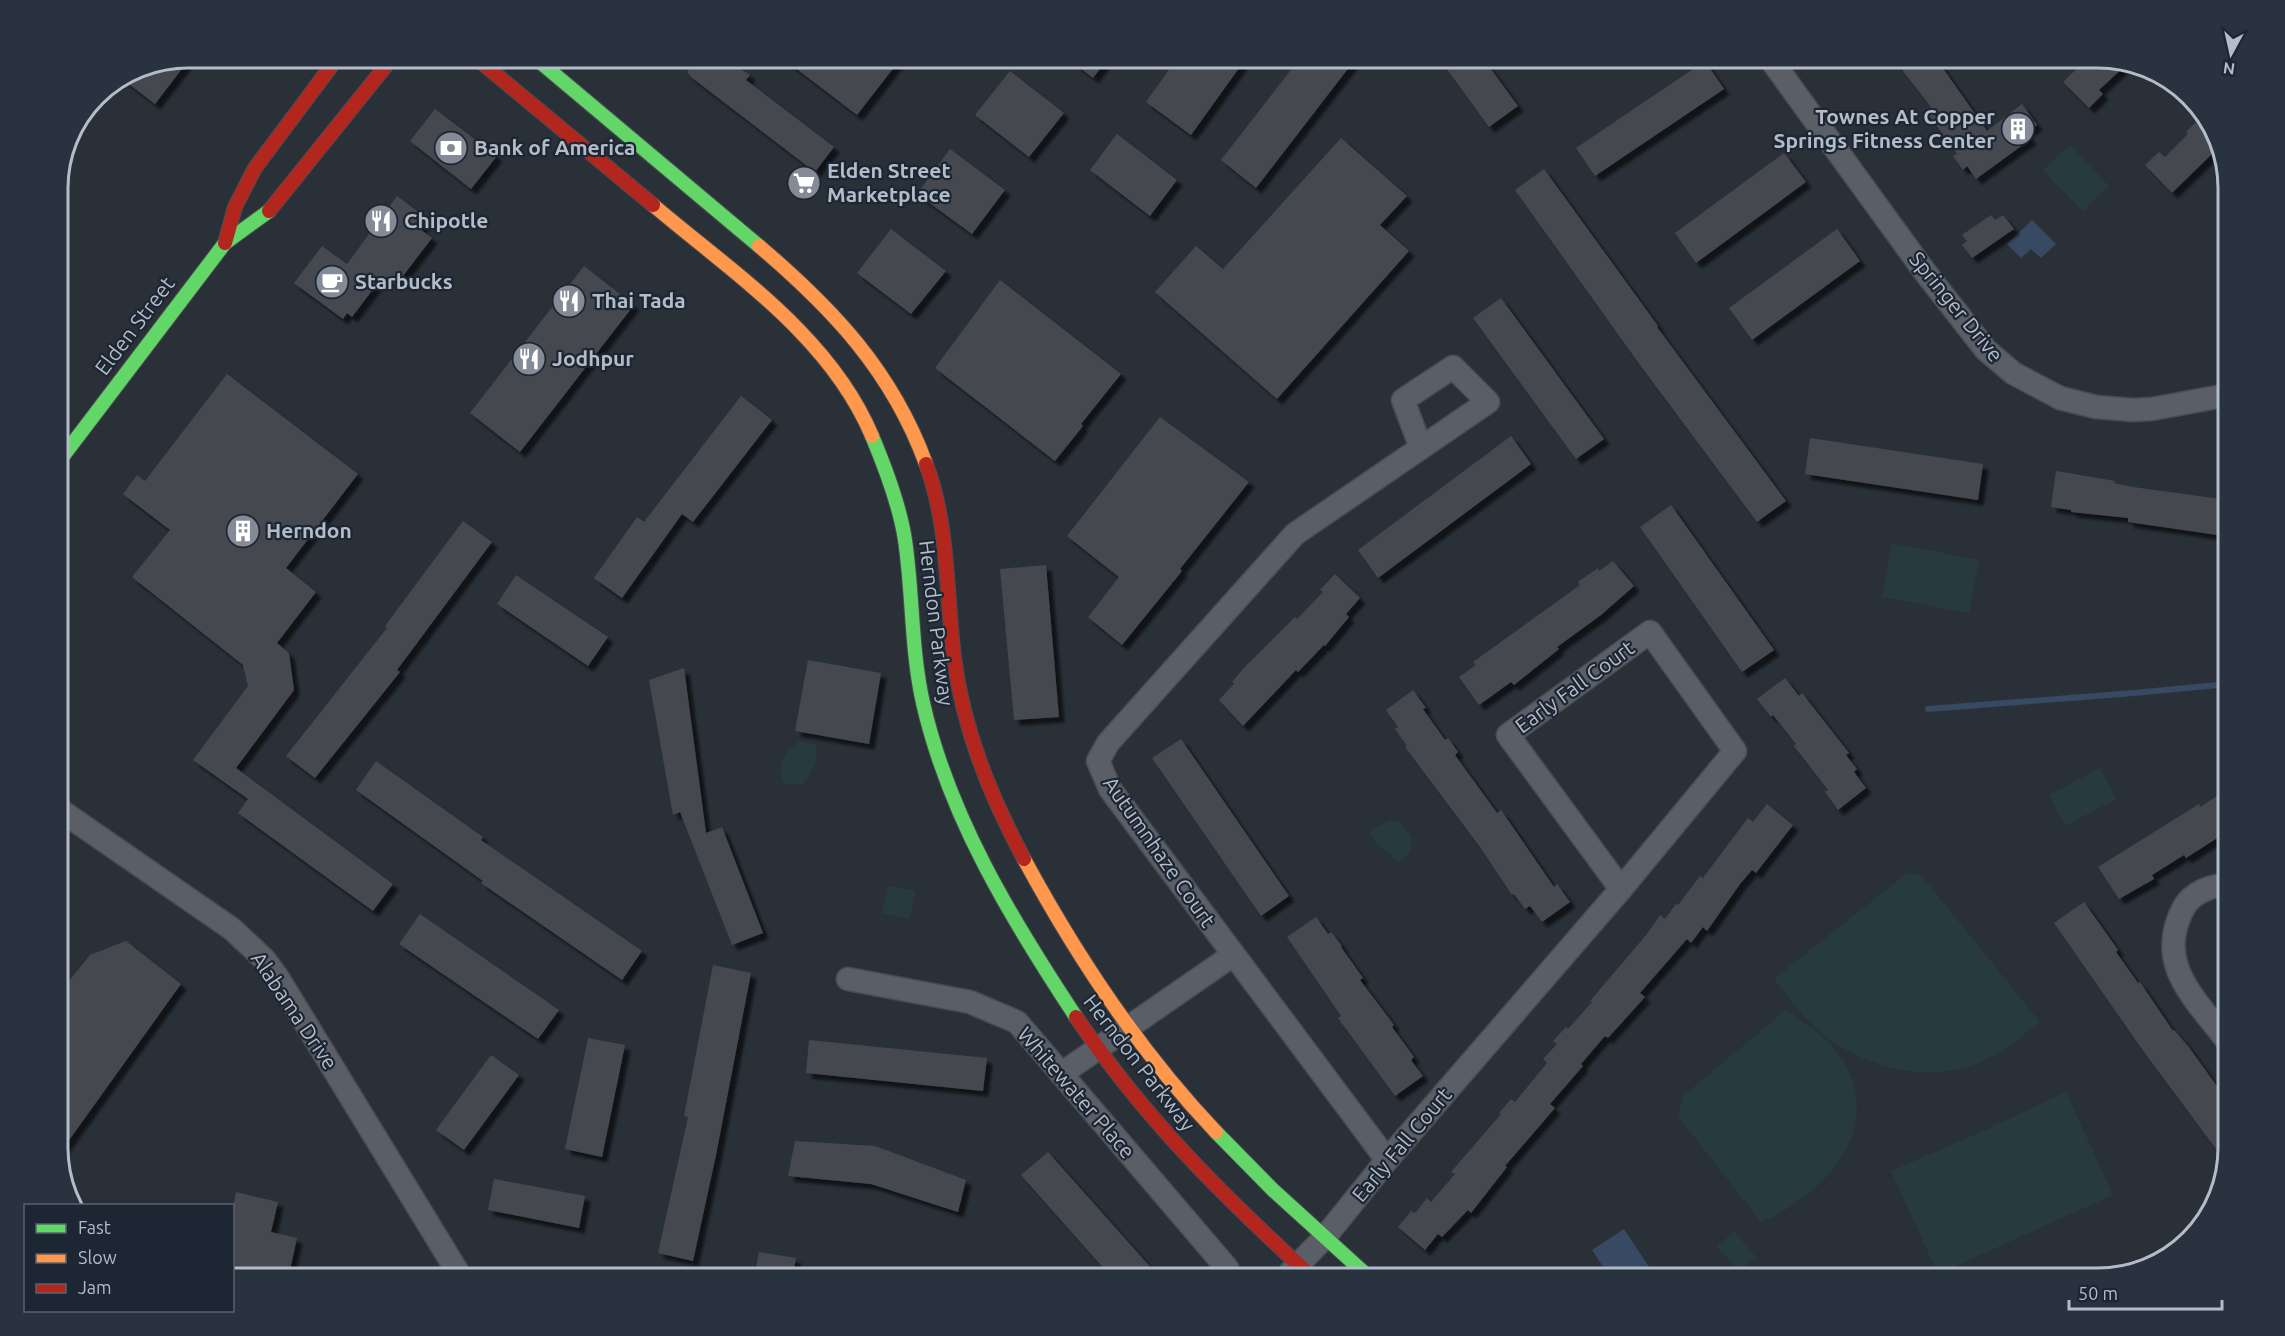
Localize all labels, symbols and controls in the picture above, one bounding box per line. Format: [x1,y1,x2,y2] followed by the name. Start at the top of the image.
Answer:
[2201,24,2261,84] north arrow
[2222,59,2236,79] text: N
[1774,104,1995,152] place label: Townes At Copper Springs Fitness Center
[2000,111,2036,147] building icon: Townes At Copper Springs Fitness Center
[433,130,469,166] bank icon: Bank of America
[474,135,635,159] place label: Bank of America
[827,158,951,206] place label: Elden Street Marketplace
[786,165,822,201] supermarket icon: Elden Street Marketplace
[363,203,399,239] restaurant icon: Chipotle
[404,208,488,232] place label: Chipotle
[1905,247,2008,366] street label: Springer Drive
[314,264,350,300] cafe icon: Starbucks
[355,269,453,293] place label: Starbucks
[90,272,179,379] street label: Elden Street
[551,283,587,319] restaurant icon: Thai Tada
[592,288,686,312] place label: Thai Tada
[511,341,547,377] restaurant icon: Jodhpur
[552,346,634,370] place label: Jodhpur
[225,513,261,549] building icon: Herndon
[266,518,352,542] place label: Herndon
[915,539,959,707] street label: Herndon Parkway
[1510,635,1639,737] street label: Early Fall Court
[1099,772,1221,931] street label: Autumnhaze Court
[247,947,343,1074] street label: Alabama Drive
[1079,989,1200,1135] street label: Herndon Parkway
[1013,1022,1140,1163] street label: Whitewater Place
[1347,1083,1456,1206] street label: Early Fall Court
[24,1204,234,1312] legend
[78,1217,111,1237] text: Fast
[78,1247,117,1267] text: Slow
[2069,1273,2222,1311] scale bar
[78,1277,112,1297] text: Jam
[2078,1283,2118,1303] text: 50 m

